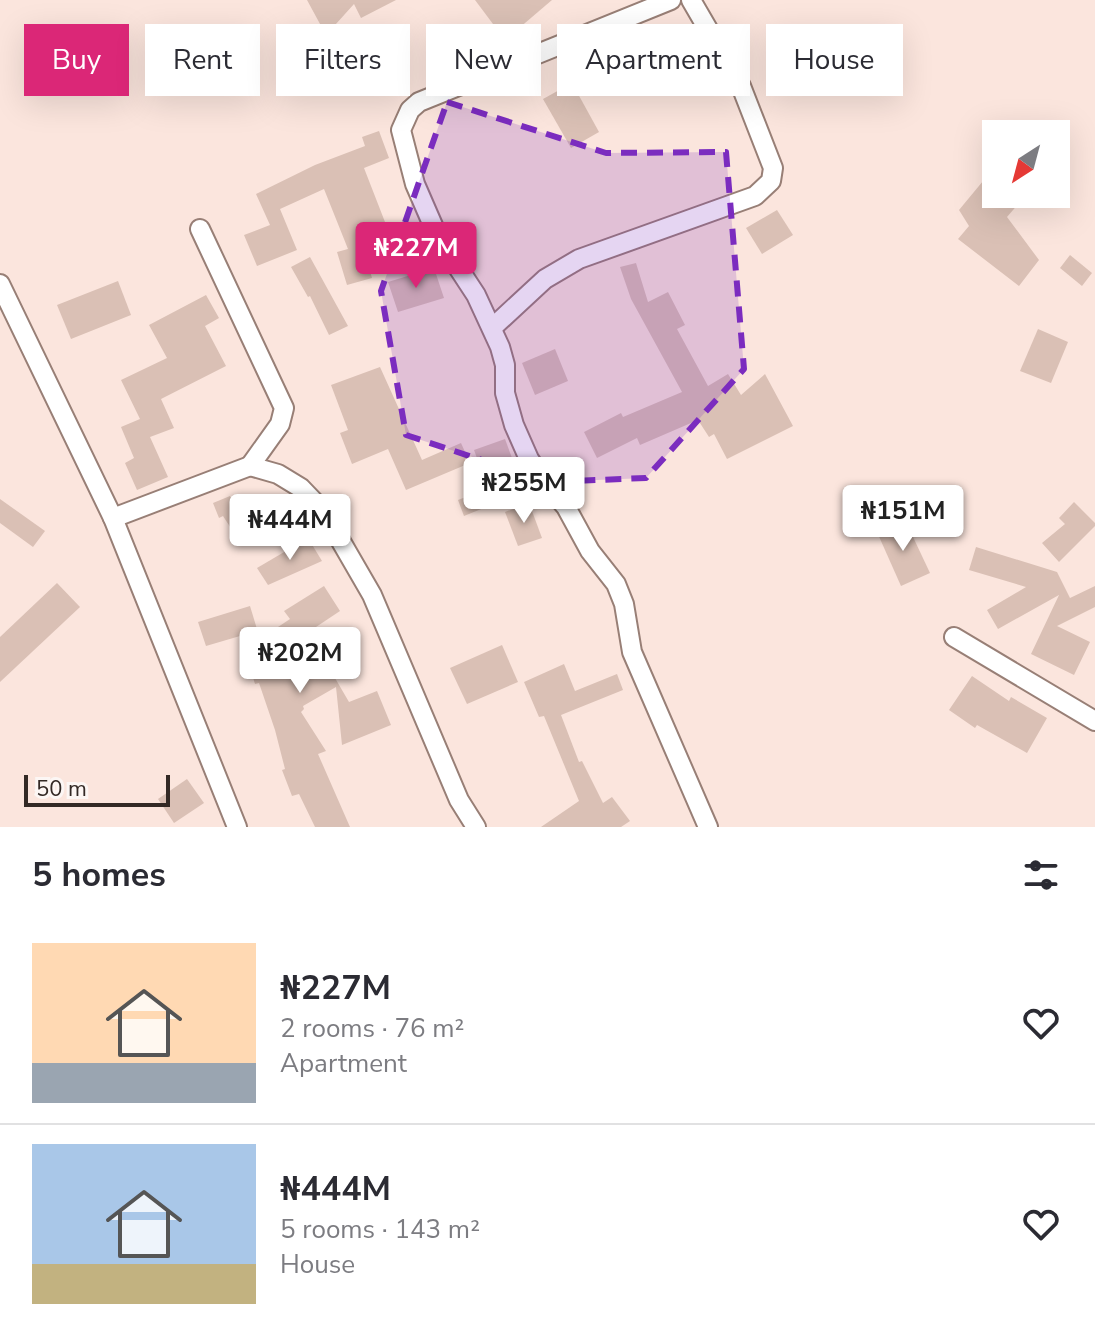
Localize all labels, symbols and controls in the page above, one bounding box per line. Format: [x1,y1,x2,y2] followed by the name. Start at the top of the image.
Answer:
[24,24,129,96] chip: Buy
[145,24,260,96] chip: Rent
[276,24,410,96] chip: Filters
[426,24,541,96] chip: New
[557,24,750,96] chip: Apartment
[766,24,903,96] chip: House
[982,120,1070,208] north arrow
[982,120,1070,208] map controls
[360,222,472,290] pin: ₦227M
[374,230,458,265] text: ₦227M
[468,457,580,525] pin: ₦255M
[482,465,566,500] text: ₦255M
[847,485,959,553] pin: ₦151M
[861,493,945,528] text: ₦151M
[234,494,346,562] pin: ₦444M
[248,502,332,537] text: ₦444M
[244,627,356,695] pin: ₦202M
[258,635,342,670] text: ₦202M
[24,771,170,807] scale bar
[36,774,87,804] text: 50 m
[32,852,166,898] text: 5 homes
[1019,853,1063,897] icon: filters
[280,965,391,1011] text: ₦227M
[96,975,192,1071] icon: home
[1019,1001,1063,1045] icon: heart
[280,1011,464,1046] text: 2 rooms · 76 m²
[280,1046,407,1081] text: Apartment
[280,1166,391,1212] text: ₦444M
[96,1176,192,1272] icon: home
[1019,1202,1063,1246] icon: heart
[280,1212,480,1247] text: 5 rooms · 143 m²
[280,1247,355,1282] text: House

